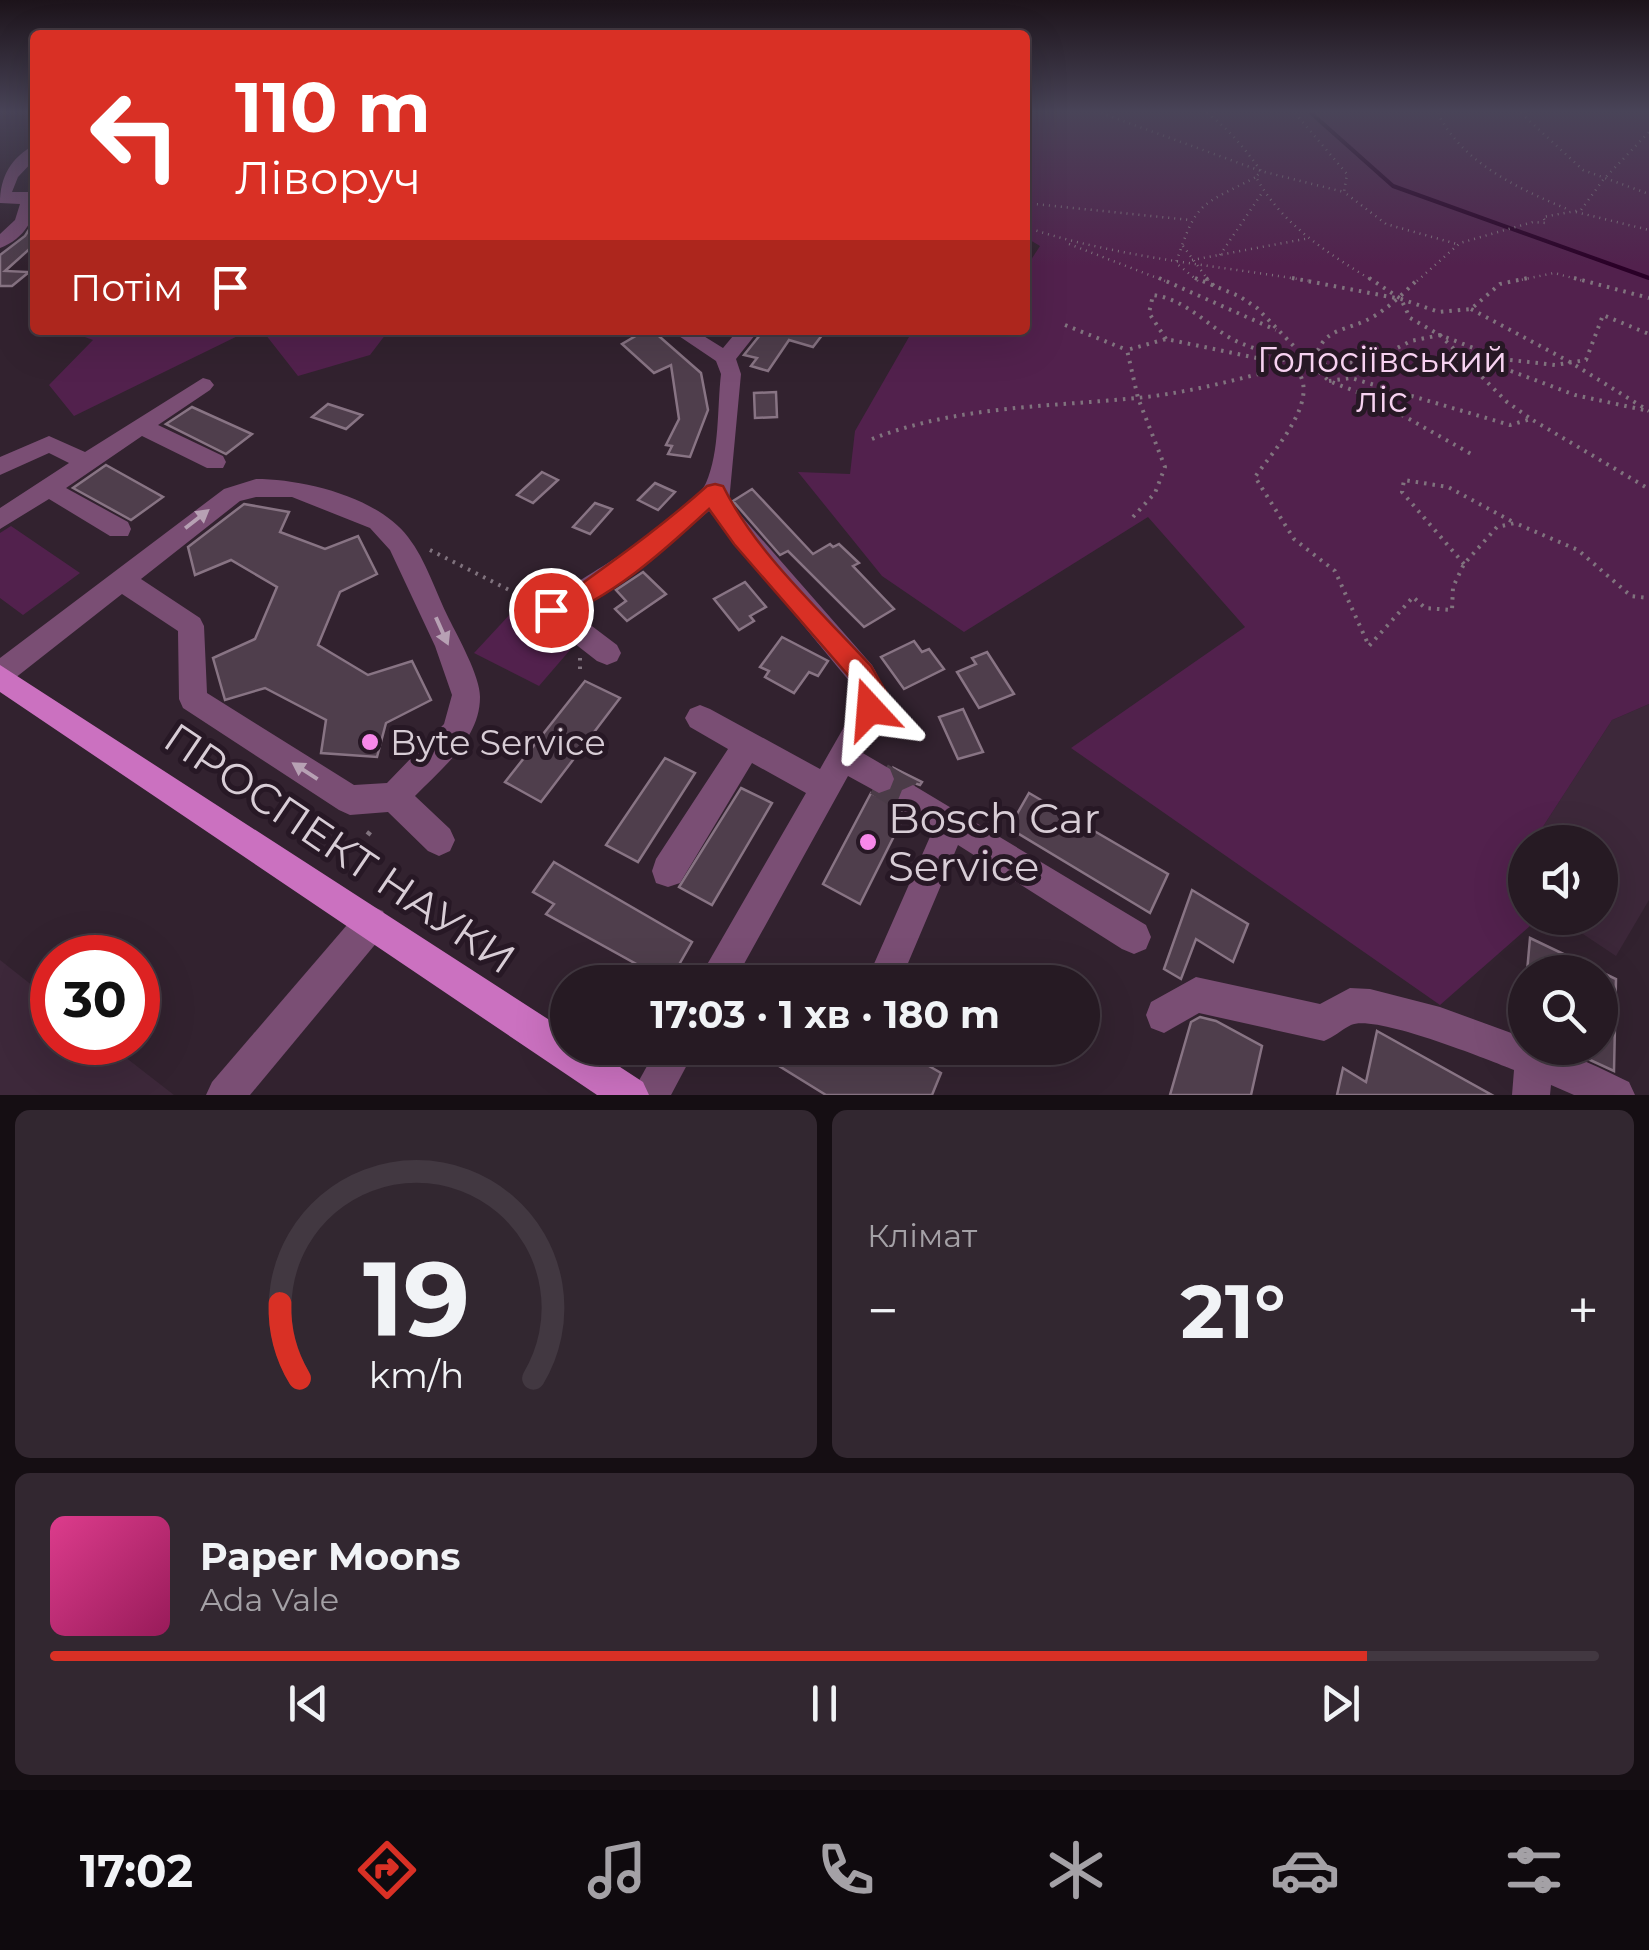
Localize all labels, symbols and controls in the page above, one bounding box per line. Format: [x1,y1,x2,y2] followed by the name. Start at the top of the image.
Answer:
[235,64,431,150] text: 110 m
[70,70,200,200] icon: left
[235,150,421,205] text: Ліворуч
[203,260,258,315] icon: arrive
[70,264,183,311] text: Потім
[1257,338,1507,421] park label: Голосіївський ліс
[183,508,209,529] one-way arrow
[509,568,594,653] pin
[524,583,579,638] icon: arrive
[434,616,450,646] one-way arrow
[818,657,922,761] position arrow
[155,711,525,985] street label: ПРОСПЕКТ НАУКИ
[390,721,606,764] place label: Byte Service
[359,731,381,753] marker: Byte Service
[291,762,318,780] one-way arrow
[888,792,1100,892] place label: Bosch Car Service
[1508,825,1618,1065] map controls
[1508,825,1618,935] button: sound
[857,831,879,853] marker: Bosch Car Service
[30,935,160,1065] speed limit sign: 30
[1508,955,1618,1065] button: search
[650,991,1000,1038] text: 17:03 · 1 хв · 180 m
[867,1216,977,1255] text: Клімат
[362,1235,470,1362] text: 19
[1180,1265,1286,1357] text: 21°
[867,1277,899,1344] text: −
[1567,1277,1599,1344] text: +
[368,1353,464,1397] text: km/h
[200,1533,461,1580] text: Paper Moons
[200,1580,339,1619] text: Ada Vale
[281,1676,336,1731] icon: previous
[797,1676,852,1731] icon: pause
[1313,1676,1368,1731] icon: next
[352,1835,422,1905] icon: directions
[582,1835,652,1905] icon: music
[811,1835,881,1905] icon: phone
[1041,1835,1111,1905] icon: climate
[1270,1835,1340,1905] icon: car
[1499,1835,1569,1905] icon: filters
[80,1843,193,1898] text: 17:02

